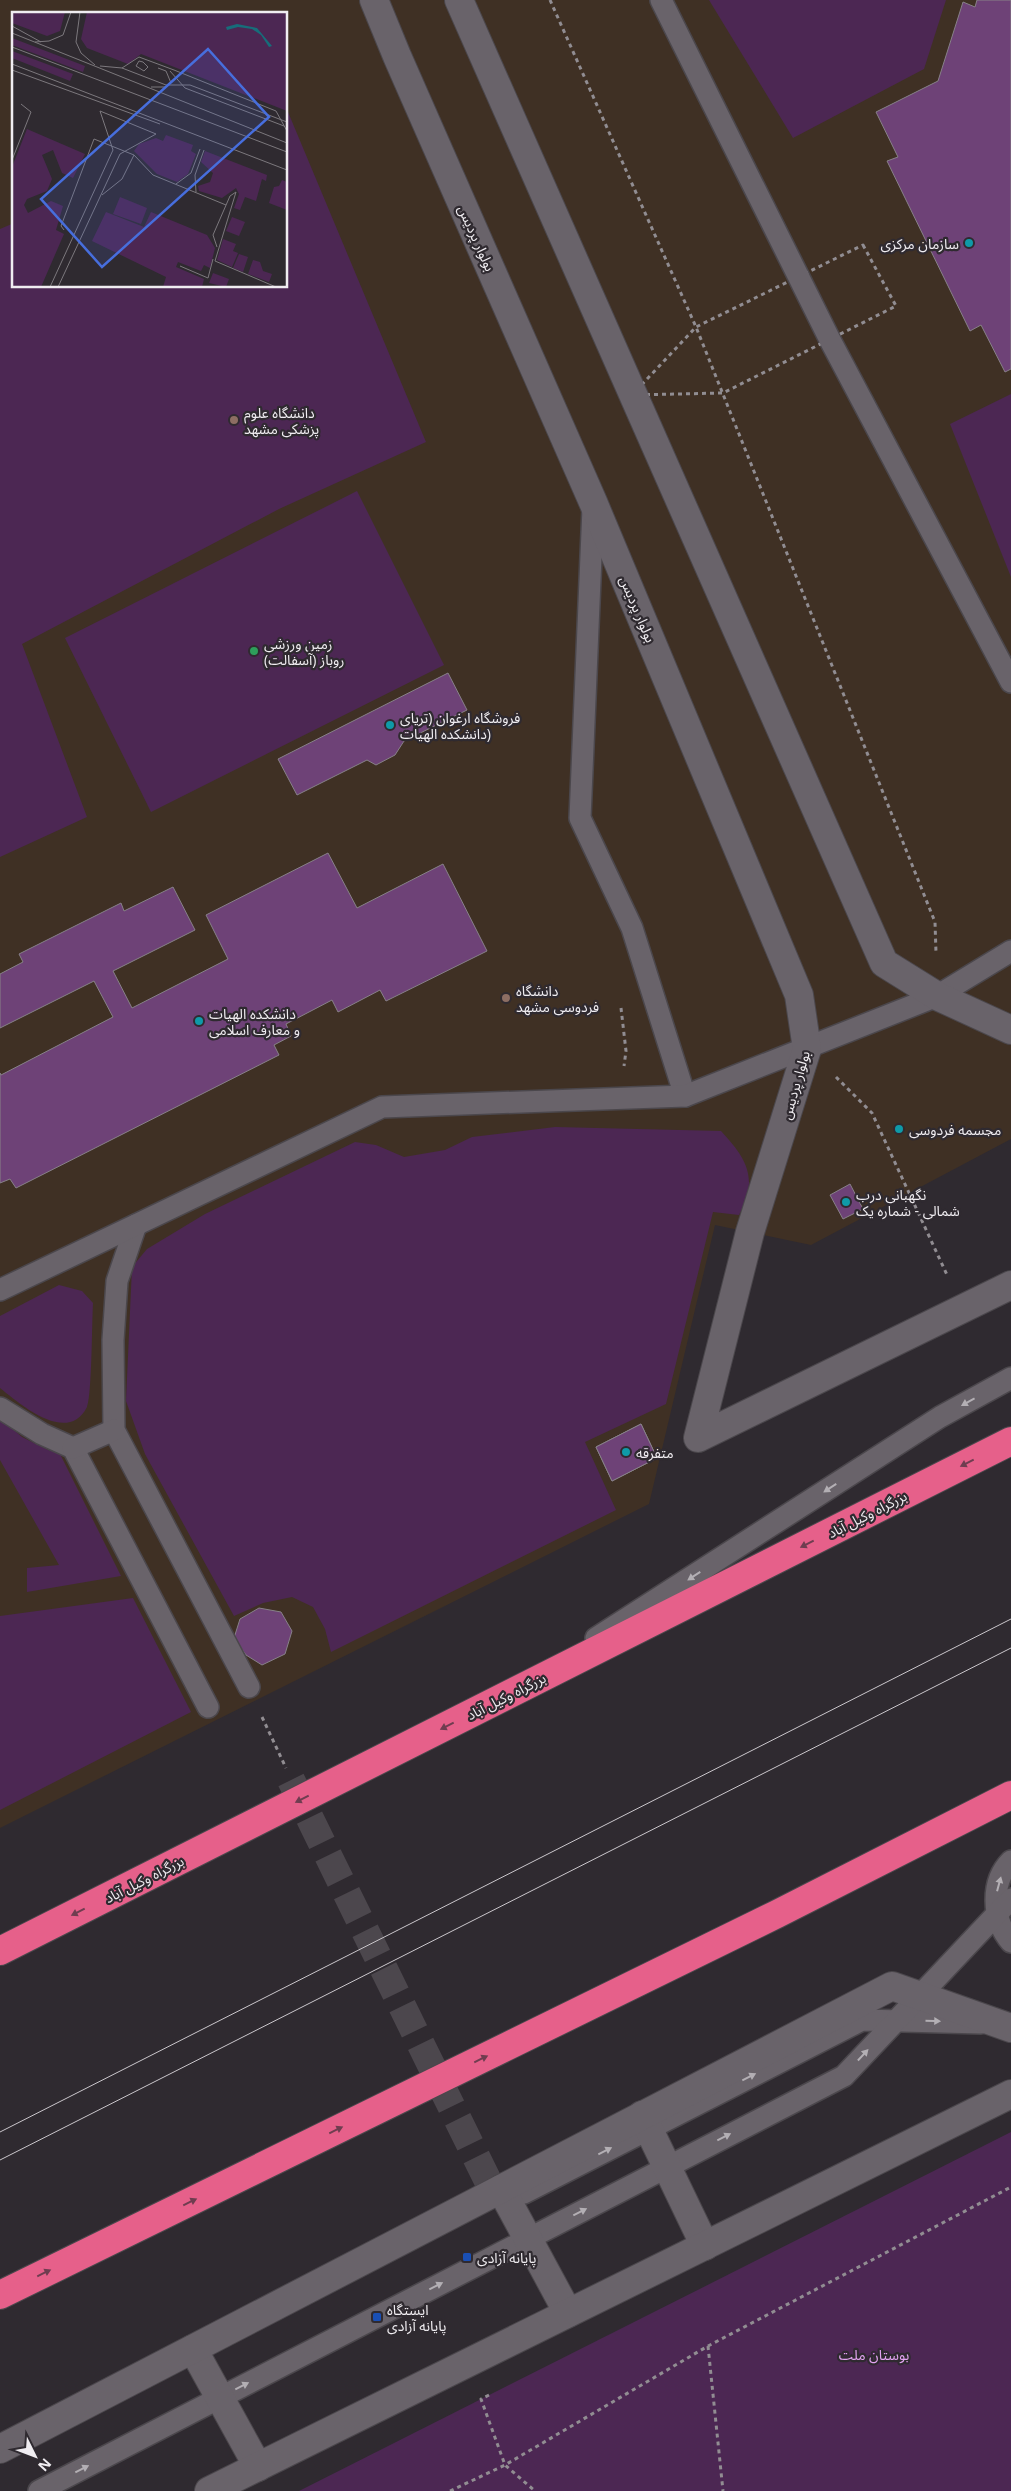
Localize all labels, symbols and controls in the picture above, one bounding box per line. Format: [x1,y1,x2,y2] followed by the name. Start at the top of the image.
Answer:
[12,12,288,288] inset map
[453,202,500,275] street label: بولوار پردیس
[880,234,959,253] place label: سازمان مرکزی
[963,237,975,249] marker: سازمان مرکزی
[244,403,319,439] place label: دانشگاه علوم پزشکی مشهد
[228,414,240,426] marker: دانشگاه علوم پزشکی مشهد
[614,573,661,646] street label: بولوار پردیس
[264,634,344,669] place label: زمین ورزشی روباز (آسفالت)
[248,645,260,657] marker: زمین ورزشی روباز (آسفالت)
[400,708,520,743] place label: فروشگاه ارغوان (تریای دانشکده الهیات)
[384,719,396,731] marker: فروشگاه ارغوان (تریای دانشکده الهیات)
[516,981,599,1016] place label: دانشگاه فردوسی مشهد
[500,992,512,1004] marker: دانشگاه فردوسی مشهد
[209,1004,300,1039] place label: دانشکده الهیات و معارف اسلامی
[193,1015,205,1027] marker: دانشکده الهیات و معارف اسلامی
[776,1048,815,1122] street label: بولوار پردیس
[909,1120,1001,1139] place label: مجسمه فردوسی
[893,1123,905,1135] marker: مجسمه فردوسی
[856,1185,960,1220] place label: نگهبانی درب شمالی - شماره یک
[840,1196,852,1208] marker: نگهبانی درب شمالی - شماره یک
[961,1398,976,1406] one-way arrow
[636,1443,674,1462] place label: متفرقه
[620,1446,632,1458] marker: متفرقه
[960,1459,975,1467] one-way arrow
[824,1483,837,1493] one-way arrow
[824,1486,910,1542] street label: بزرگراه وکیل آباد
[800,1540,814,1548] one-way arrow
[687,1571,700,1580] one-way arrow
[463,1668,549,1724] street label: بزرگراه وکیل آباد
[440,1722,454,1730] one-way arrow
[294,1795,309,1803] one-way arrow
[101,1851,187,1907] street label: بزرگراه وکیل آباد
[996,1877,1004,1892] one-way arrow
[71,1908,86,1916] one-way arrow
[925,2018,941,2026] one-way arrow
[857,2049,869,2061] one-way arrow
[474,2054,489,2063] one-way arrow
[742,2073,757,2081] one-way arrow
[328,2126,343,2134] one-way arrow
[717,2133,732,2141] one-way arrow
[597,2147,612,2155] one-way arrow
[183,2197,197,2205] one-way arrow
[573,2208,587,2216] one-way arrow
[477,2248,536,2268] place label: پایانه آزادی
[461,2251,473,2263] marker: پایانه آزادی
[37,2269,51,2277] one-way arrow
[428,2282,443,2290] one-way arrow
[387,2300,446,2336] place label: ایستگاه پایانه آزادی
[371,2311,383,2323] marker: ایستگاه پایانه آزادی
[839,2345,910,2364] park label: بوستان ملت
[235,2382,250,2390] one-way arrow
[10,2431,60,2481] north arrow
[34,2454,56,2476] text: N
[75,2465,90,2473] one-way arrow

